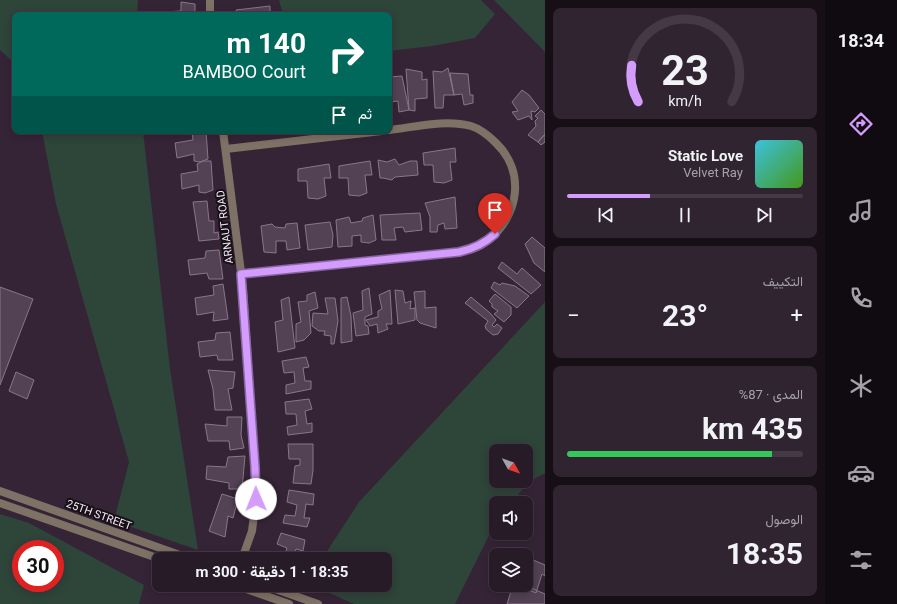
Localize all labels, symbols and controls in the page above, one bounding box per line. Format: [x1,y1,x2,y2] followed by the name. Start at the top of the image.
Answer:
[227,27,306,60] text: 140 m
[320,28,372,80] icon: right
[838,30,884,51] text: 18:34
[661,45,709,94] text: 23
[183,61,306,82] text: BAMBOO Court
[668,92,702,108] text: km/h
[328,104,350,126] icon: arrive
[358,105,372,123] text: ثم
[847,110,875,138] icon: directions
[668,147,743,165] text: Static Love
[683,165,743,180] text: Velvet Ray
[214,190,236,264] street label: ARNAUT ROAD
[478,193,512,234] pin
[847,197,875,225] icon: music
[484,199,506,221] icon: arrive
[595,204,617,226] icon: previous
[674,204,696,226] icon: pause
[753,204,775,226] icon: next
[763,274,803,289] text: التكييف
[847,284,875,312] icon: phone
[662,298,708,333] text: 23°
[567,303,580,328] text: −
[791,303,803,328] text: +
[847,372,875,400] icon: climate
[739,387,803,402] text: المدى · 87%
[702,411,803,446] text: 435 km
[489,444,533,488] north arrow
[489,444,533,592] map controls
[847,459,875,487] icon: car
[235,478,277,520] position arrow
[489,496,533,540] button: sound
[65,497,134,533] street label: 25TH STREET
[765,512,803,527] text: الوصول
[726,536,803,571] text: 18:35
[12,540,64,592] speed limit sign: 30
[847,546,875,574] icon: filters
[489,548,533,592] button: layers
[196,563,348,581] text: 18:35 · 1 دقيقة · 300 m

